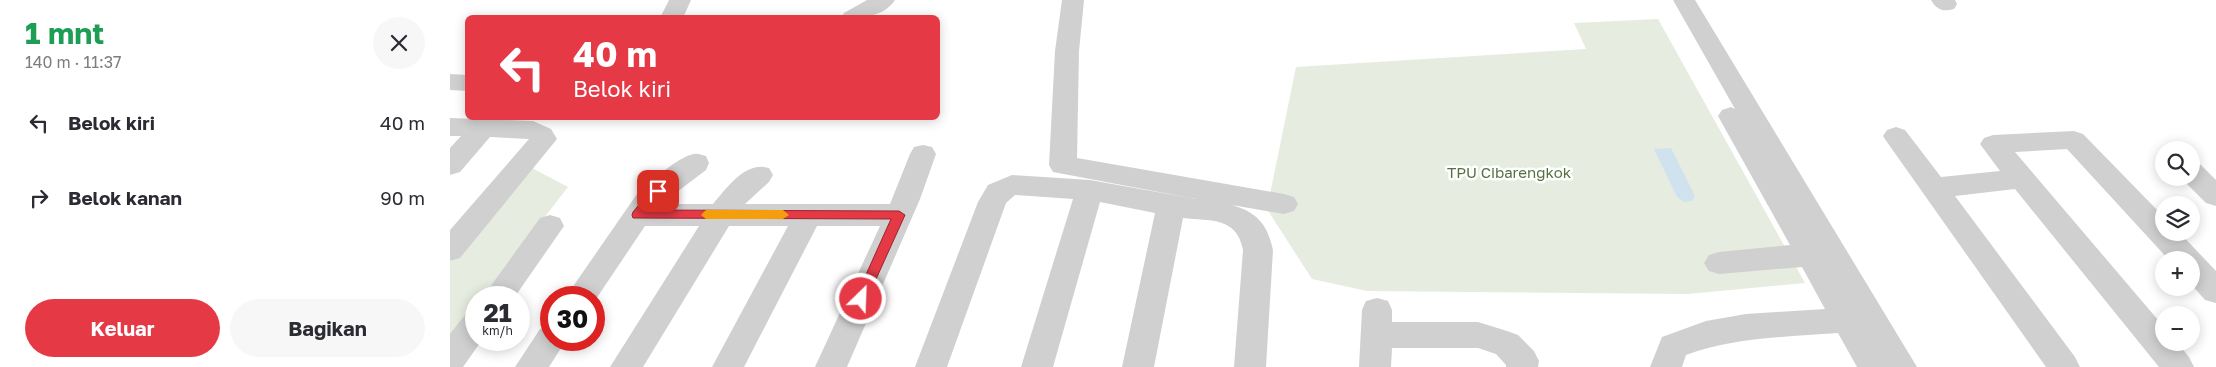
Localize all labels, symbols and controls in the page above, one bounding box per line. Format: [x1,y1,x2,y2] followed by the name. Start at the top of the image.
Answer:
[25,15,104,51] text: 1 mnt
[373,17,425,69] button: close
[573,33,657,75] text: 40 m
[490,35,555,100] icon: left
[25,52,122,72] text: 140 m · 11:37
[573,75,671,102] text: Belok kiri
[25,109,53,137] icon: left
[68,111,155,134] text: Belok kiri
[380,111,425,134] text: 40 m
[2155,141,2200,351] map controls
[2155,141,2200,186] button: search
[1447,163,1572,181] park label: TPU Cibarengkok
[637,170,679,212] pin
[644,177,672,205] icon: arrive
[25,184,53,212] icon: right
[68,186,182,209] text: Belok kanan
[380,186,425,209] text: 90 m
[2155,196,2200,241] button: layers
[2155,251,2200,296] button: +
[834,272,886,324] position arrow
[540,286,605,351] speed limit sign: 30
[483,297,512,328] text: 21
[25,299,220,357] button: Keluar
[230,299,425,357] button: Bagikan
[2155,306,2200,351] button: −
[482,323,513,338] text: km/h

